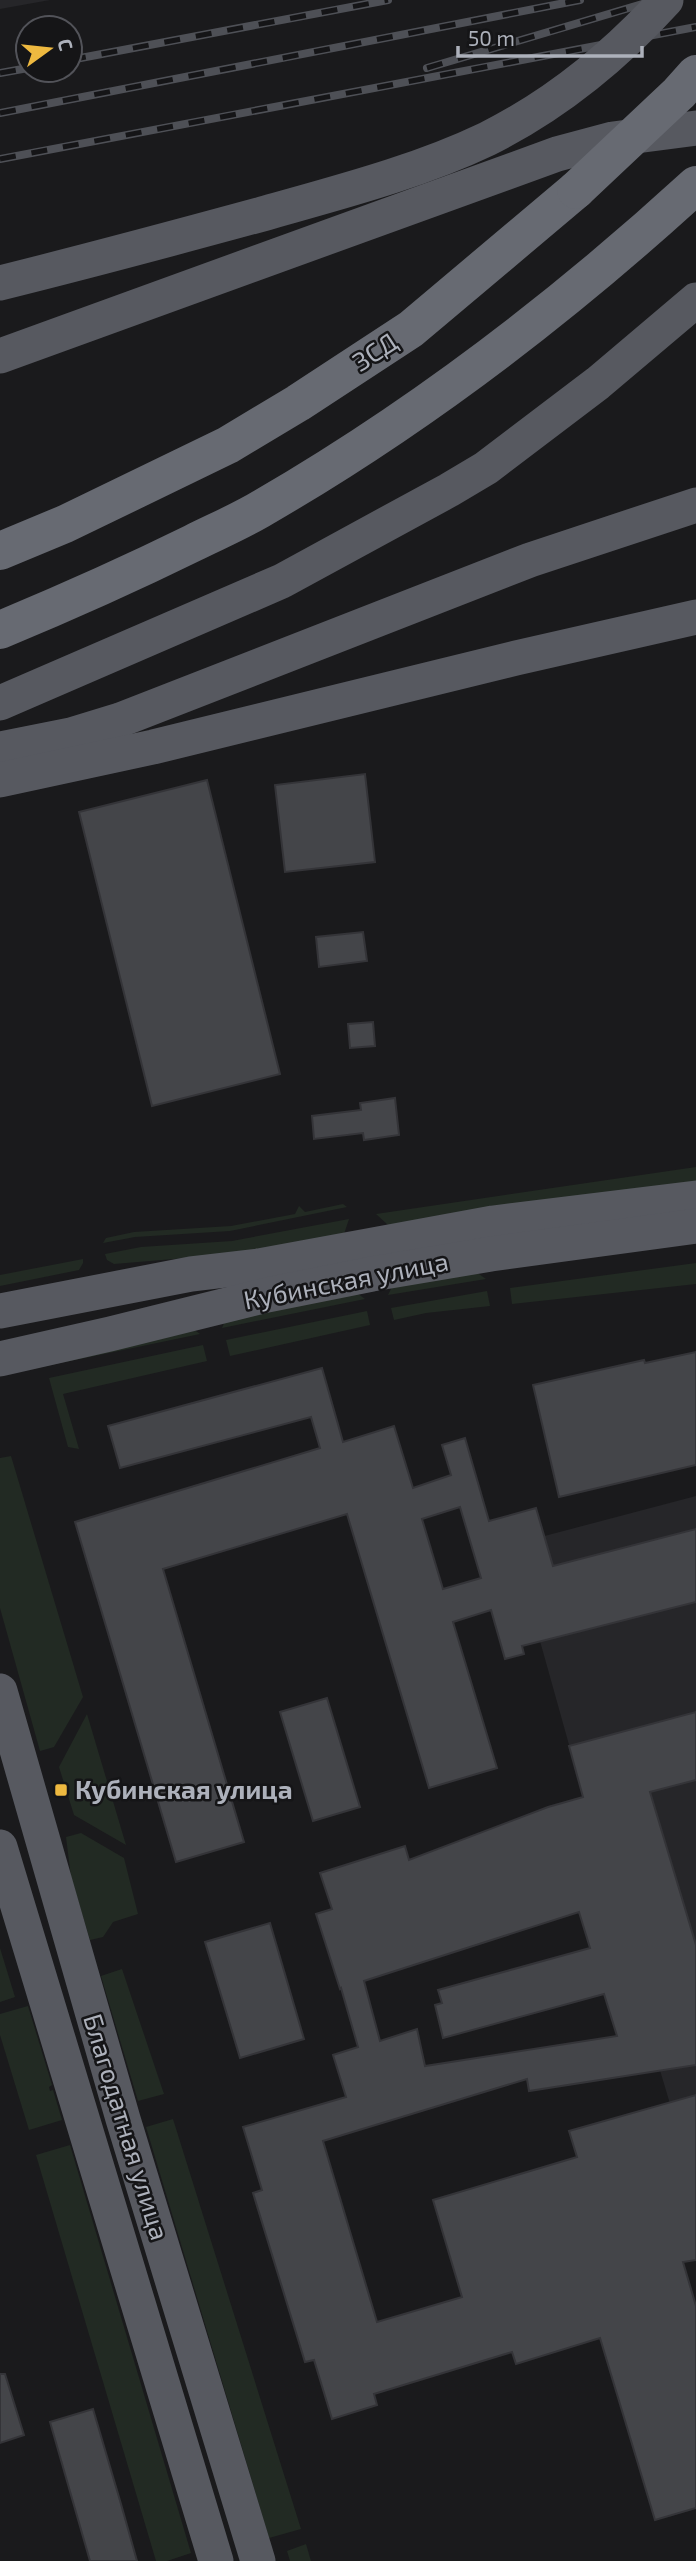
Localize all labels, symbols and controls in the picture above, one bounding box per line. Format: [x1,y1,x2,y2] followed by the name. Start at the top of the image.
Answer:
[14,14,84,84] north arrow
[458,14,642,58] scale bar
[468,25,515,50] text: 50 m
[53,36,78,53] text: С
[346,325,402,377] street label: ЗСД
[241,1244,451,1316] street label: Кубинская улица
[75,1773,293,1804] place label: Кубинская улица
[53,1782,69,1798] marker: Кубинская улица
[77,2010,177,2244] street label: Благодатная улица

